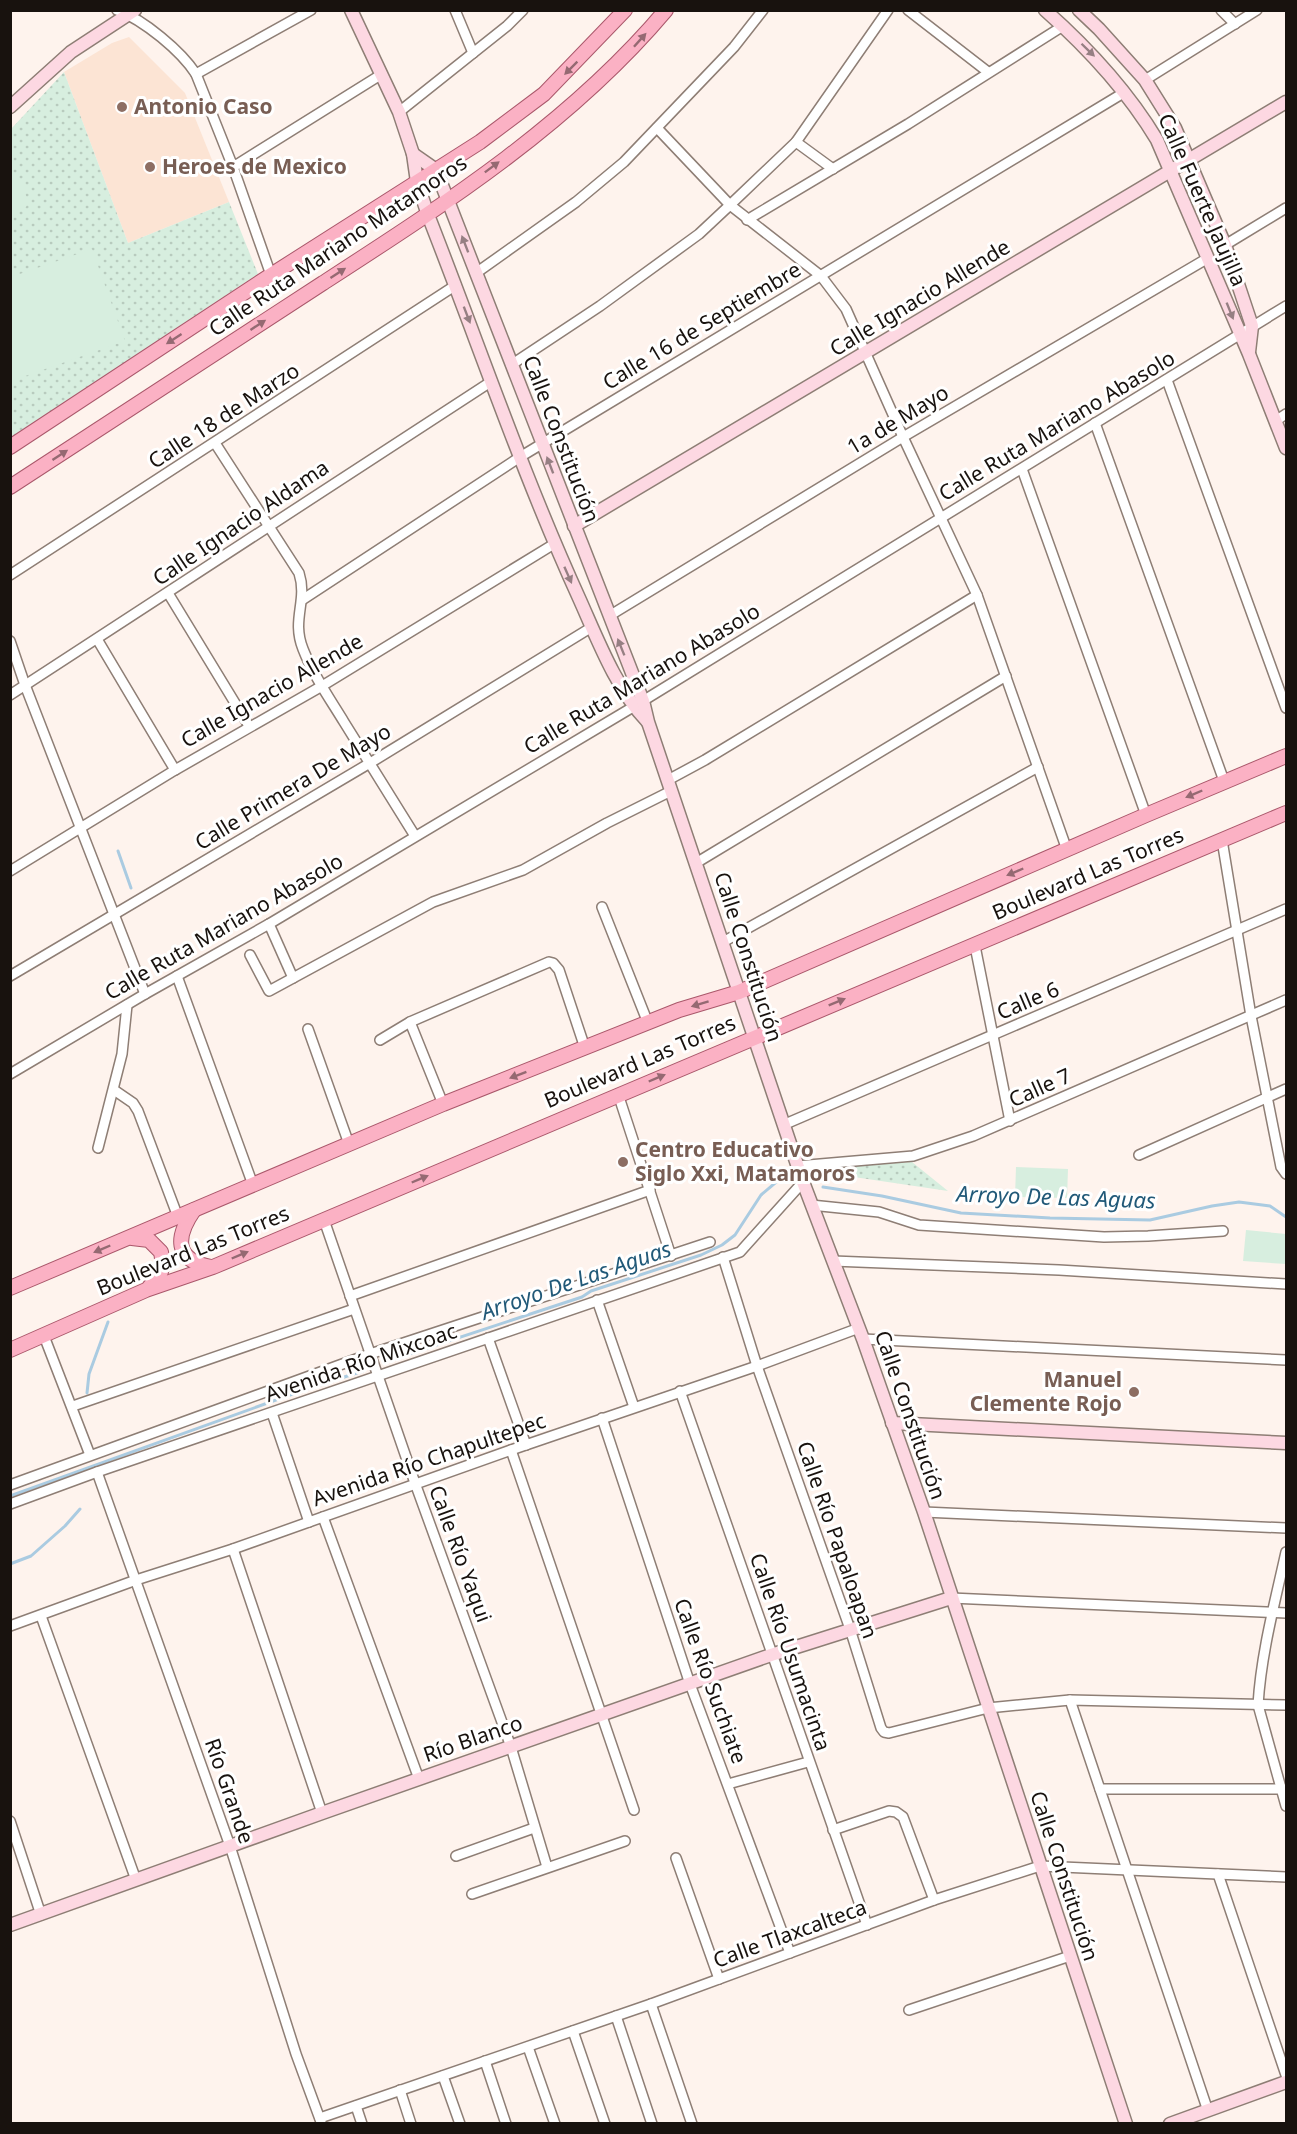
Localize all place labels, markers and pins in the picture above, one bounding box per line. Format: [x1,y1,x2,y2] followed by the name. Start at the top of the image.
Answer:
[134,92,273,120] place label: Antonio Caso
[115,100,129,114] marker: Antonio Caso
[162,152,347,180] place label: Heroes de Mexico
[143,160,157,174] marker: Heroes de Mexico
[635,1135,855,1187] place label: Centro Educativo Siglo Xxi, Matamoros
[616,1155,630,1169] marker: Centro Educativo Siglo Xxi, Matamoros
[970,1365,1122,1417] place label: Manuel Clemente Rojo
[1127,1385,1141,1399] marker: Manuel Clemente Rojo

